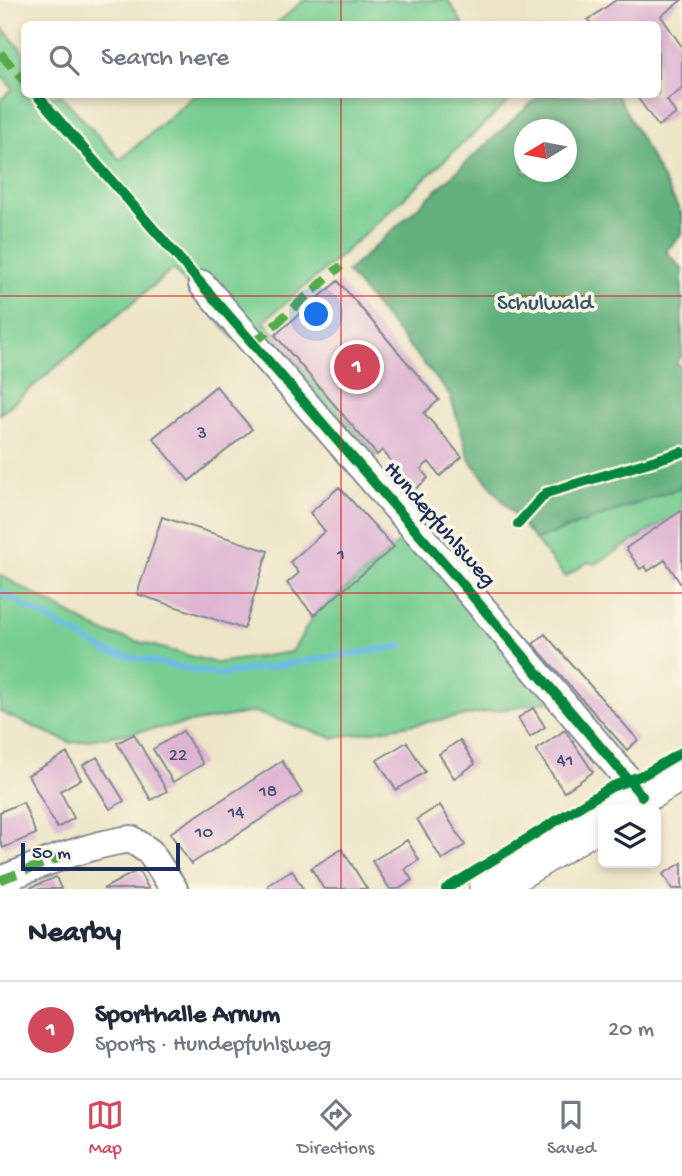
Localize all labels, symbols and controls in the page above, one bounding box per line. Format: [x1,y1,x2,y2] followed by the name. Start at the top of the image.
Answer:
[21,21,661,98] search box
[45,41,83,79] icon: search
[101,44,229,75] text: Search here
[514,119,577,182] north arrow
[497,291,594,318] park label: Schulwald
[299,297,333,331] your location
[334,341,380,393] pin: 1
[196,423,207,446] house number: 3
[377,457,501,593] street label: Hundepfuhlsweg
[336,544,345,567] house number: 1
[169,745,187,768] house number: 22
[557,750,573,773] house number: 41
[258,781,277,804] house number: 18
[227,802,244,825] house number: 14
[598,805,661,868] map controls
[598,805,661,868] button: layers
[194,822,213,845] house number: 10
[21,840,180,872] scale bar
[32,843,71,866] text: 50 m
[28,917,121,952] text: Nearby
[95,1001,280,1032] text: Sporthalle Arnum
[46,1017,56,1044] text: 1
[608,1017,654,1044] text: 20 m
[95,1032,331,1059] text: Sports · Hundepfuhlsweg
[86,1096,124,1161] tab: Map
[297,1096,374,1161] tab: Directions
[547,1096,596,1161] tab: Saved

